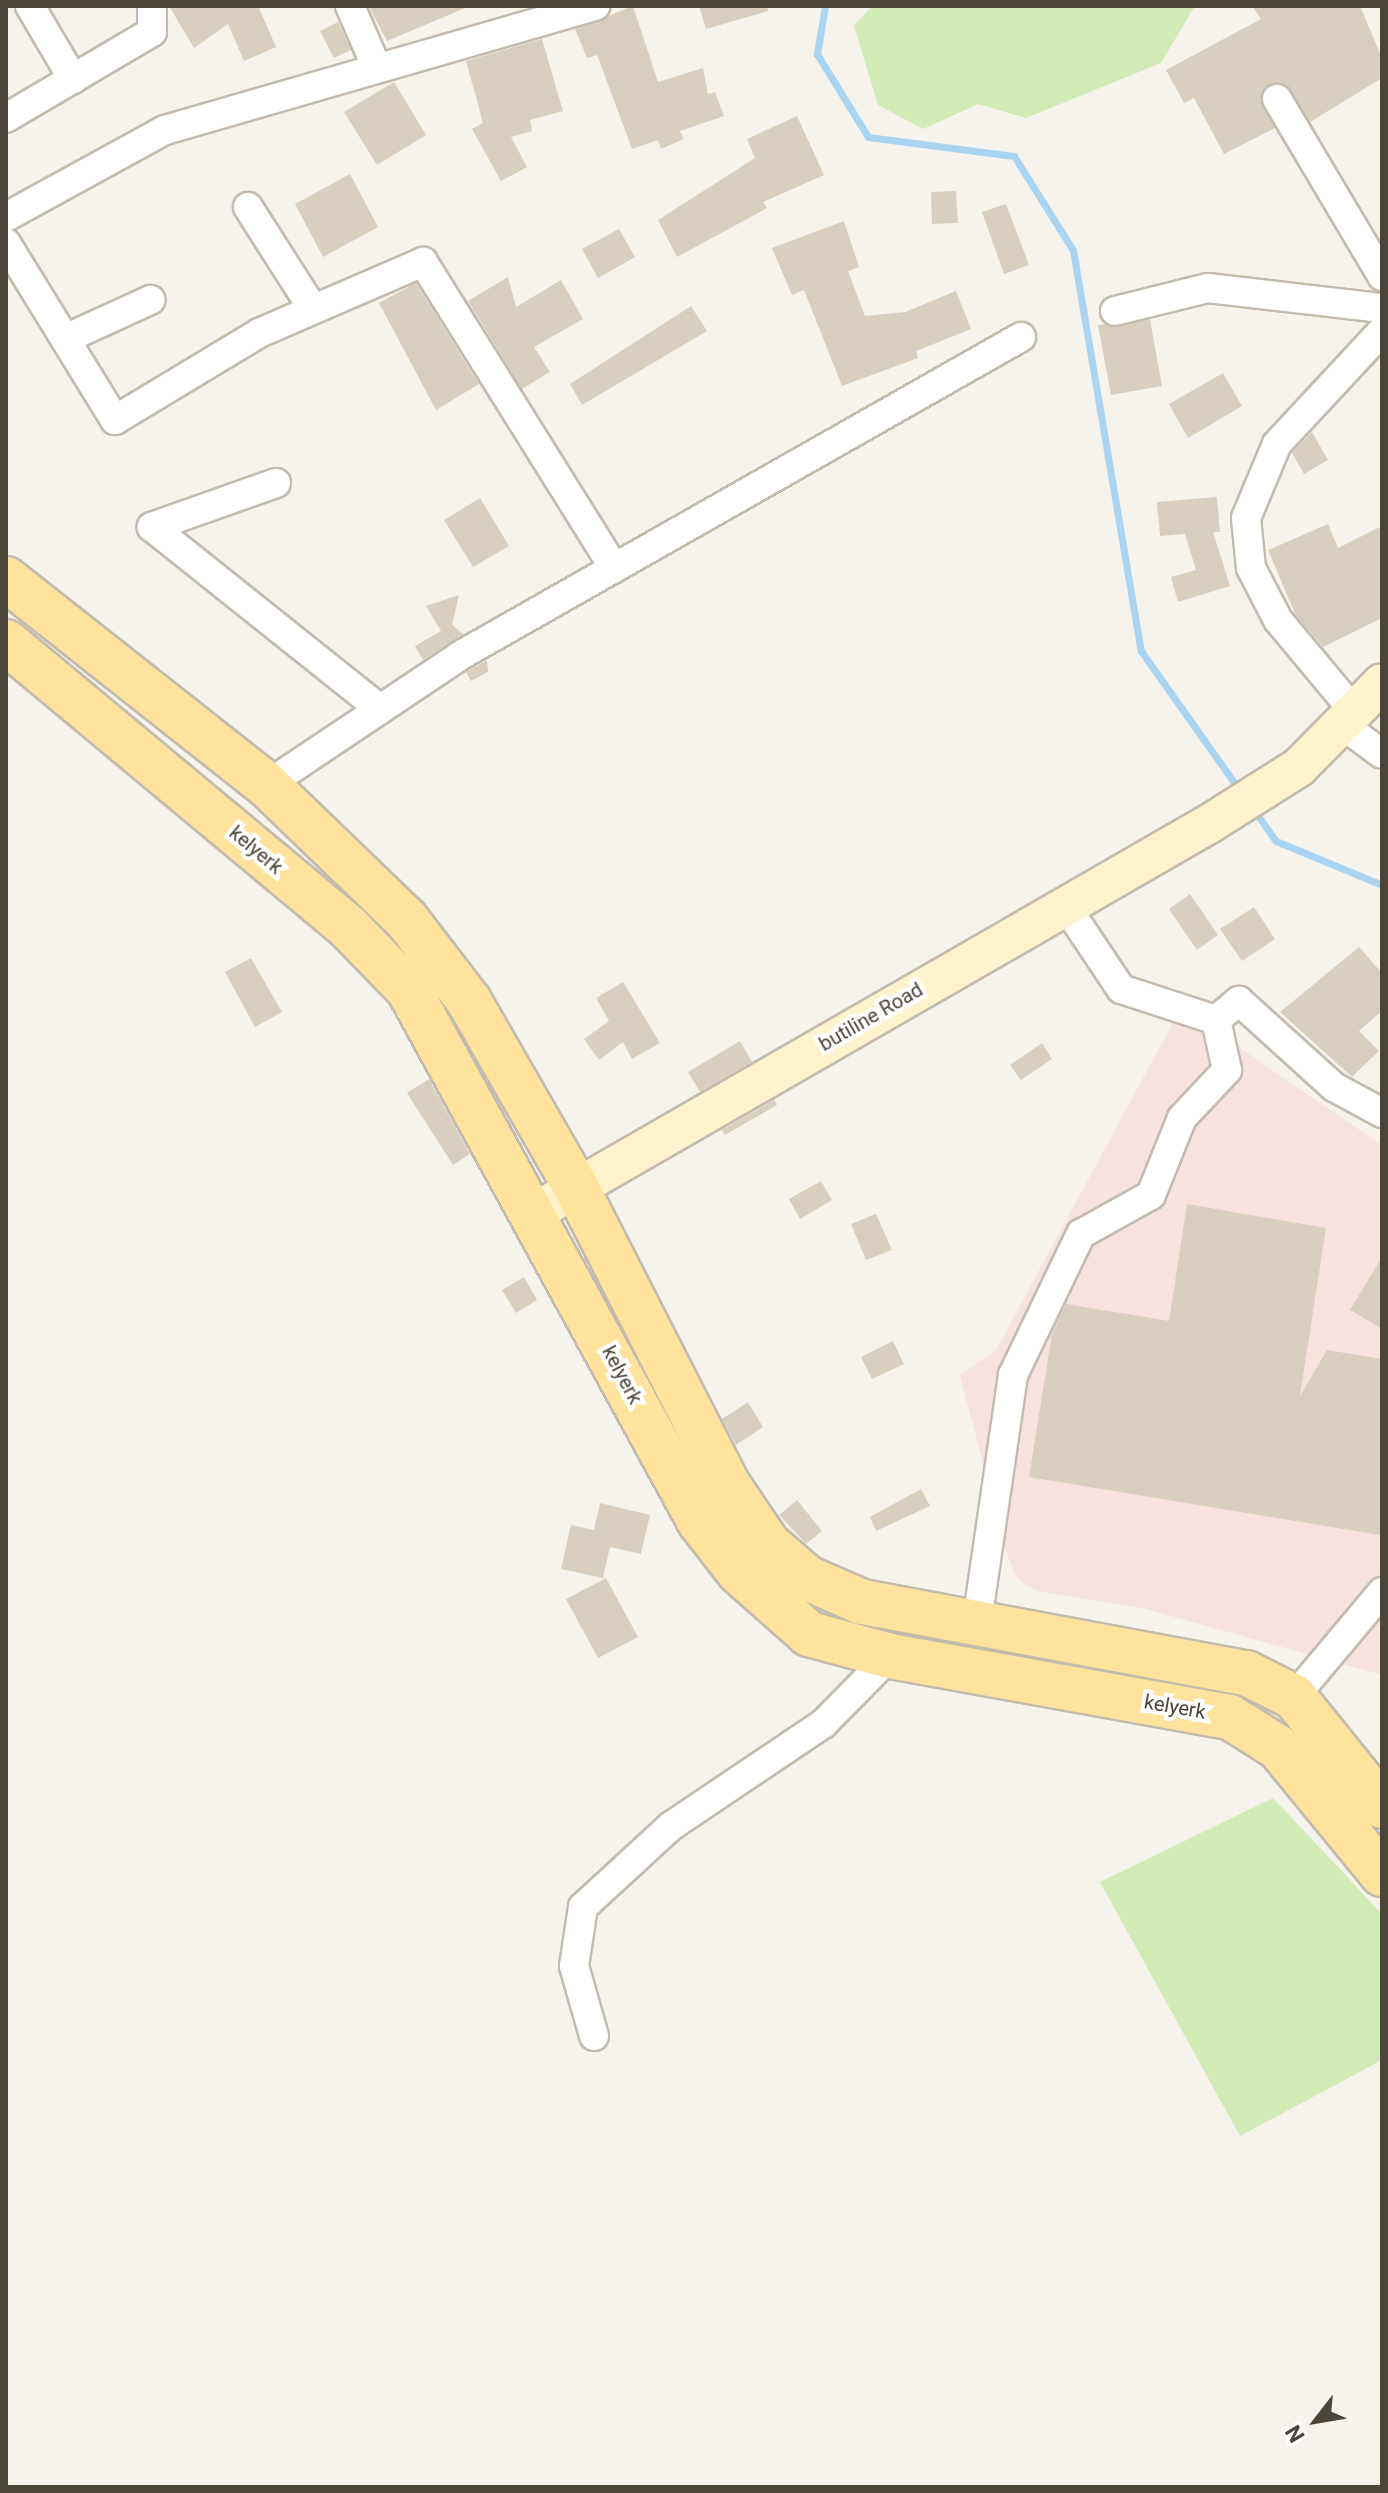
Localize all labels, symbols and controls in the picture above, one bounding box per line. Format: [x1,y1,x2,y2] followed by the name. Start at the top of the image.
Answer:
[224,821,288,879] street label: kelyerk
[815,978,927,1056] street label: butiline Road
[597,1342,647,1408] street label: kelyerk
[1142,1690,1208,1724] street label: kelyerk
[1276,2381,1356,2461] north arrow
[1280,2421,1310,2447] text: N

